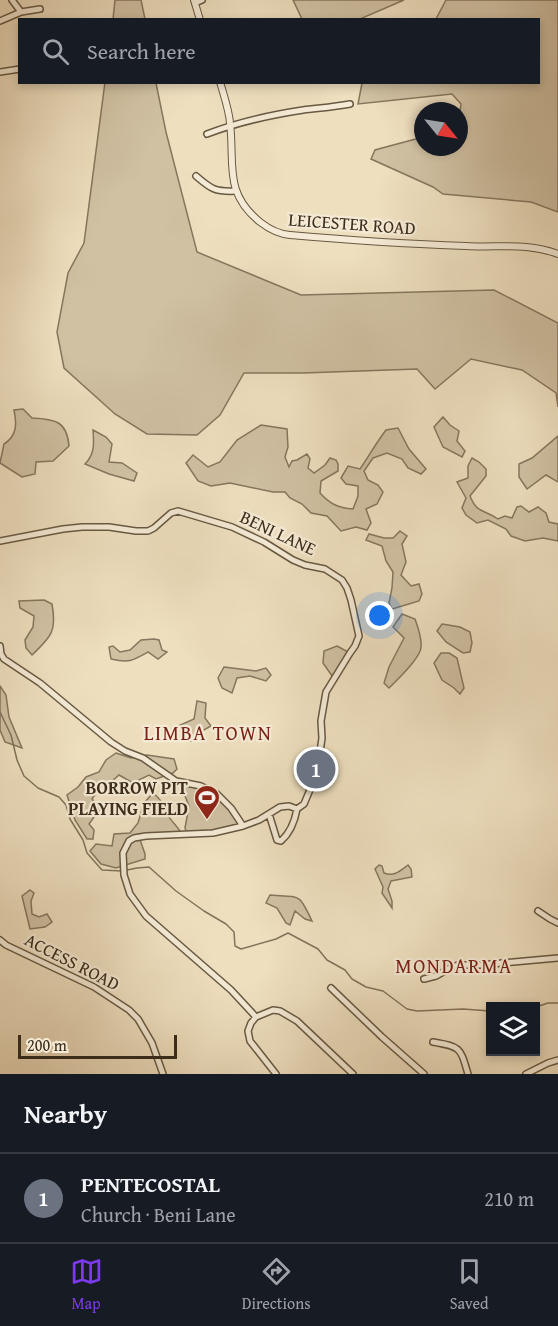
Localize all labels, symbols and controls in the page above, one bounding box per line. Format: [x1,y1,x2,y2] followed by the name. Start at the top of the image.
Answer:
[18,18,540,84] search box
[39,35,72,68] icon: search
[87,35,196,67] text: Search here
[414,102,468,156] north arrow
[288,206,417,241] street label: LEICESTER ROAD
[236,503,321,562] street label: BENI LANE
[365,601,394,630] your location
[144,718,272,747] district label: LIMBA TOWN
[296,746,336,792] pin: 1
[68,774,188,822] place label: BORROW PIT PLAYING FIELD
[192,783,222,821] sports icon: BORROW PIT PLAYING FIELD
[20,926,125,997] street label: ACCESS ROAD
[395,951,513,980] district label: MONDARMA
[486,1002,540,1056] map controls
[486,1002,540,1056] button: layers
[18,1032,177,1060] scale bar
[27,1033,67,1057] text: 200 m
[24,1094,107,1133] text: Nearby
[81,1168,220,1200] text: PENTECOSTAL
[38,1184,49,1213] text: 1
[484,1184,534,1213] text: 210 m
[81,1200,236,1229] text: Church · Beni Lane
[70,1255,103,1315] tab: Map
[242,1255,311,1315] tab: Directions
[450,1255,488,1315] tab: Saved

